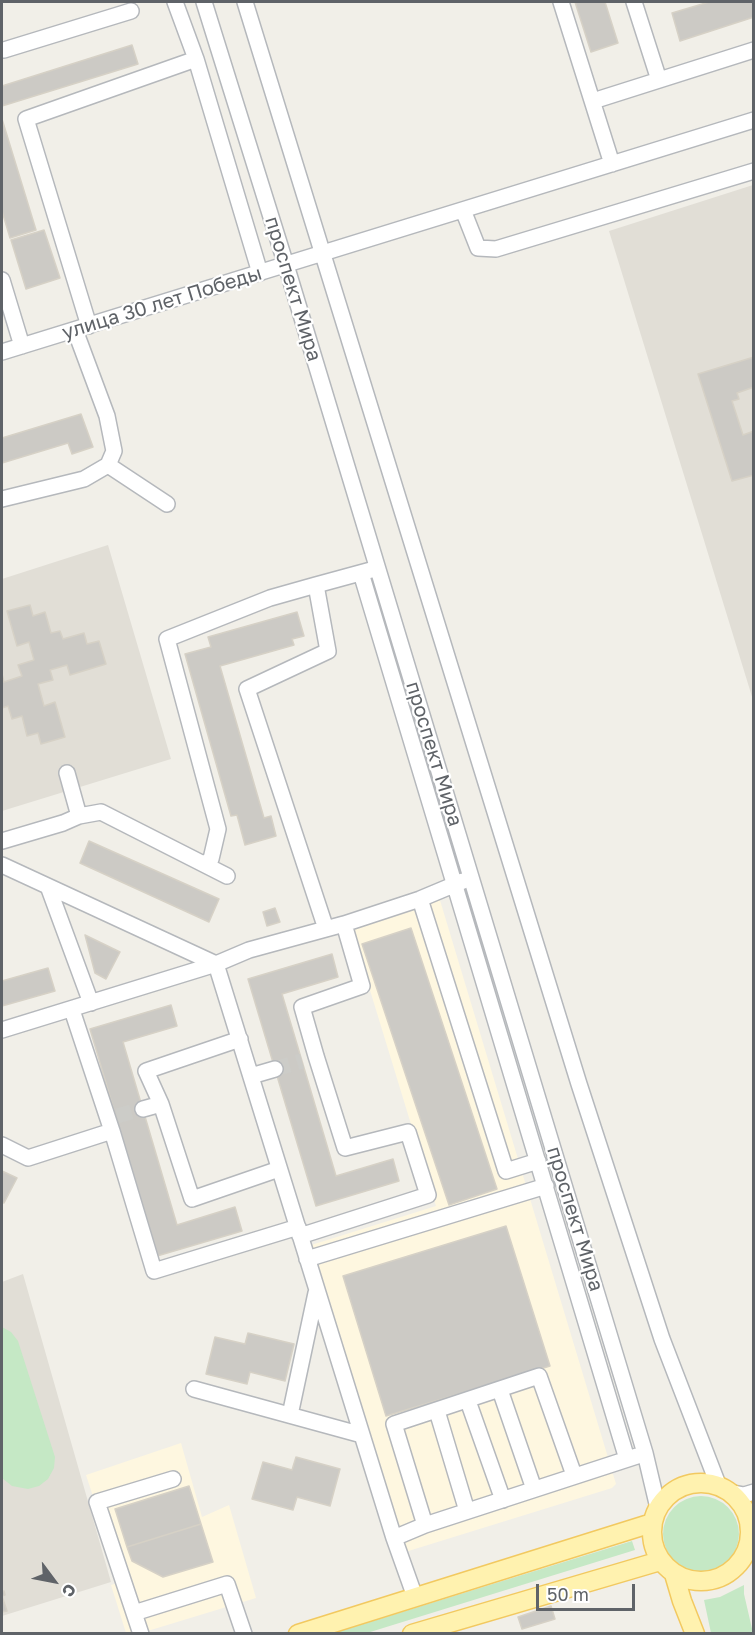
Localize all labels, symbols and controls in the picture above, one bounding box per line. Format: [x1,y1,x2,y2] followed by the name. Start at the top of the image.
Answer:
[260,214,326,364] street label: проспект Мира
[59,261,265,345] street label: улица 30 лет Победы
[401,679,467,829] street label: проспект Мира
[542,1144,608,1294] street label: проспект Мира
[24,1551,84,1611] north arrow
[539,1572,638,1610] scale bar
[58,1580,81,1601] text: С
[547,1583,589,1605] text: 50 m

